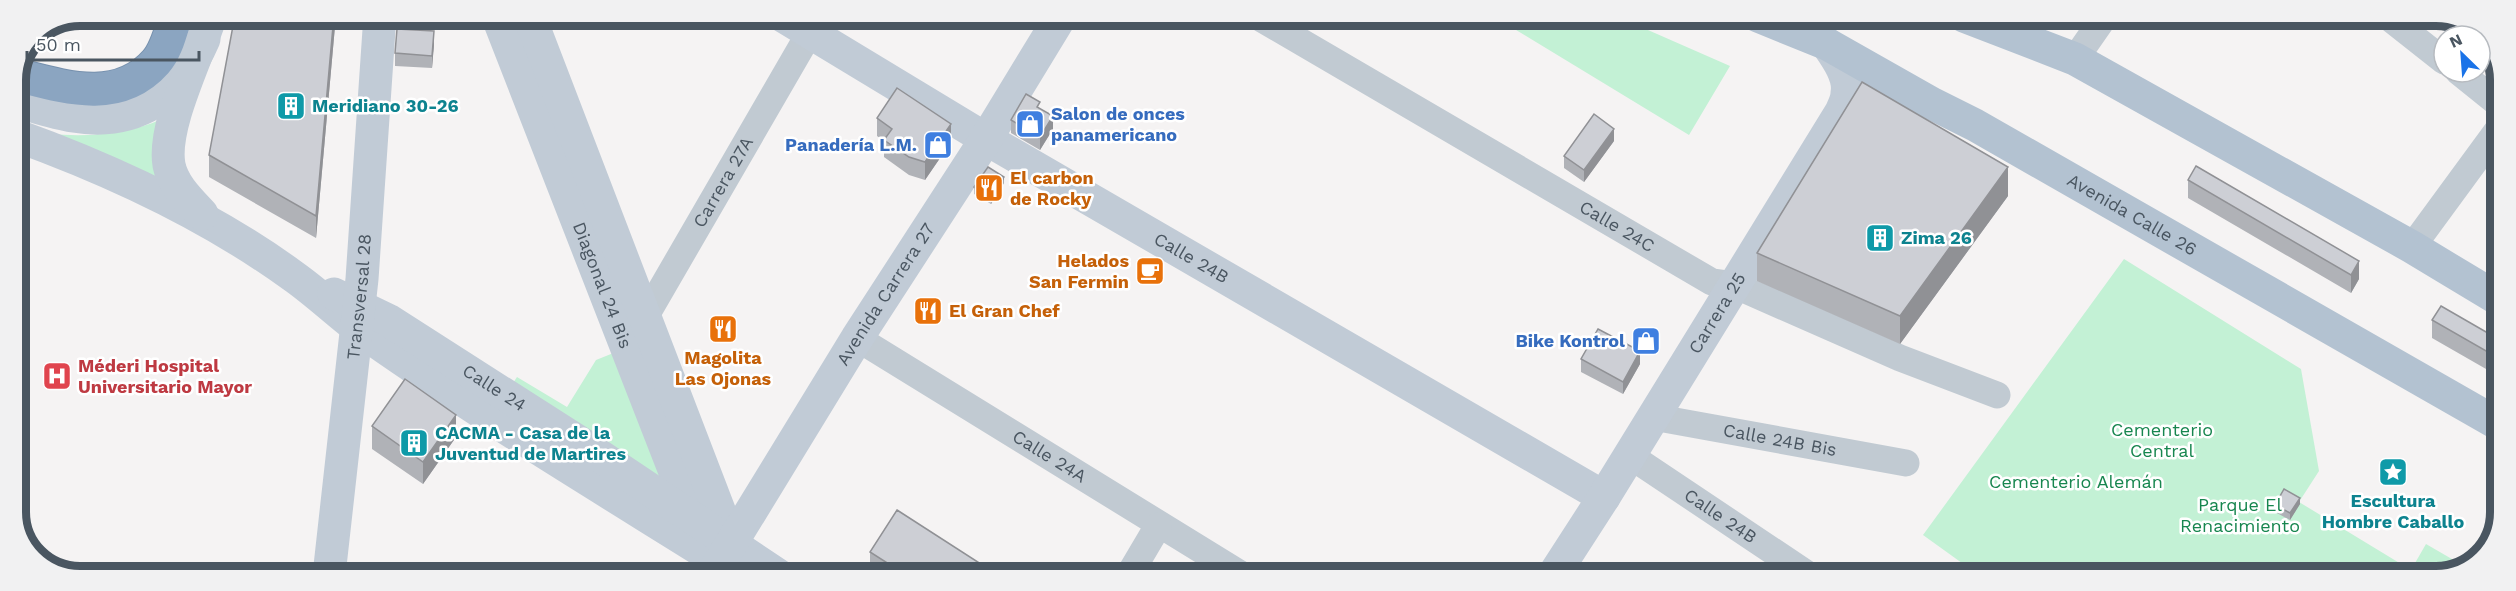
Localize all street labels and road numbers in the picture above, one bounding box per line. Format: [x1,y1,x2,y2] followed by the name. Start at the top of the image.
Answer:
[688,133,757,231] street label: Carrera 27A
[2064,169,2201,260] street label: Avenida Calle 26
[1576,196,1659,256] street label: Calle 24C
[569,219,637,351] street label: Diagonal 24 Bis
[832,219,939,369] street label: Avenida Carrera 27
[1151,228,1233,287] street label: Calle 24B
[342,233,375,361] street label: Transversal 28
[1684,268,1750,357] street label: Carrera 25
[459,359,530,415] street label: Calle 24
[1722,419,1838,460] street label: Calle 24B Bis
[1009,425,1091,487] street label: Calle 24A
[1680,484,1761,547] street label: Calle 24B

